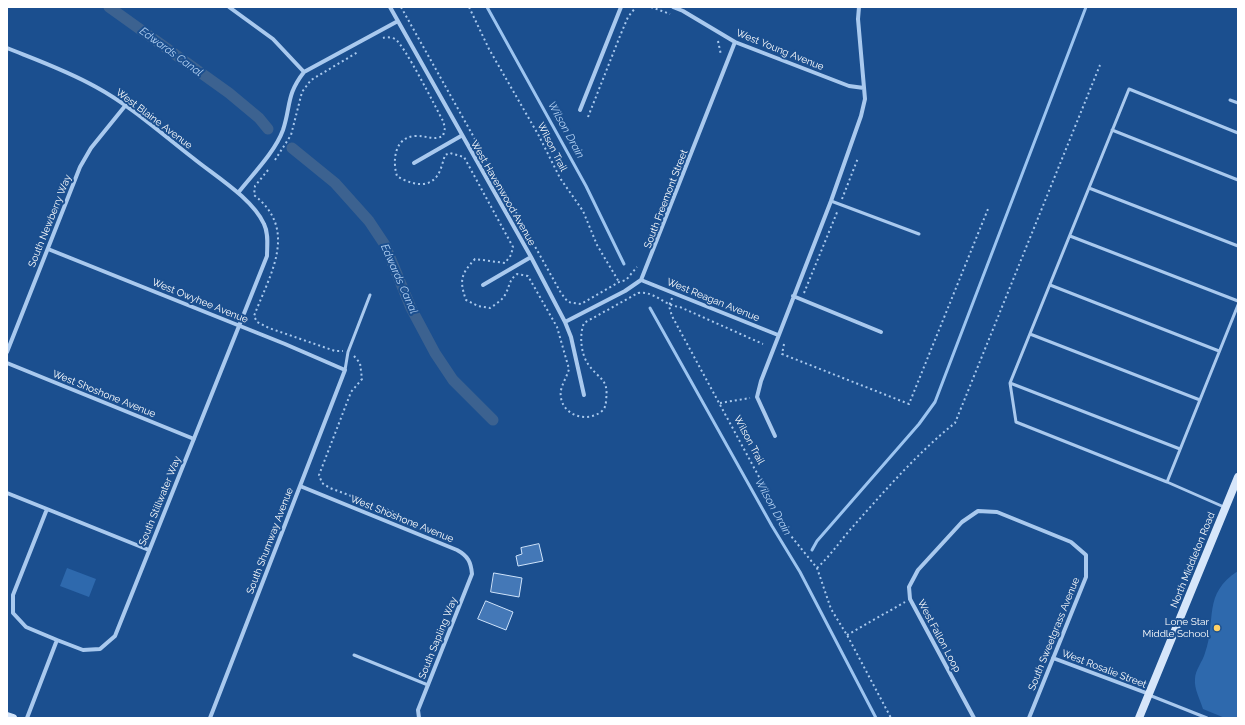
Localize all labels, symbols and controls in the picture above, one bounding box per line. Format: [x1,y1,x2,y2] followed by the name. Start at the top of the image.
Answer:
[137,25,205,79] water label: Edwards Canal
[734,27,826,73] street label: West Young Avenue
[113,86,195,152] street label: West Blaine Avenue
[545,99,587,161] water label: Wilson Drain
[534,120,570,174] street label: Wilson Trail
[468,138,538,248] street label: West Havenwood Avenue
[642,148,690,250] street label: South Freemont Street
[26,173,74,269] street label: South Newberry Way
[378,242,420,316] water label: Edwards Canal
[150,276,250,326] street label: West Owyhee Avenue
[665,276,761,324] street label: West Reagan Avenue
[51,368,157,420] street label: West Shoshone Avenue
[731,414,767,466] street label: Wilson Trail
[137,454,183,548] street label: South Stillwater Way
[752,476,794,538] water label: Wilson Drain
[244,486,296,596] street label: South Shumway Avenue
[349,493,455,545] street label: West Shoshone Avenue
[1168,510,1218,610] street label: North Middleton Road
[1026,576,1082,692] street label: South Sweetgrass Avenue
[416,595,460,681] street label: South Sapling Way
[915,598,963,674] street label: West Fallon Loop
[1142,616,1209,640] place label: Lone Star Middle School
[1212,623,1222,633] marker: Lone Star Middle School
[1060,647,1148,691] street label: West Rosalie Street

